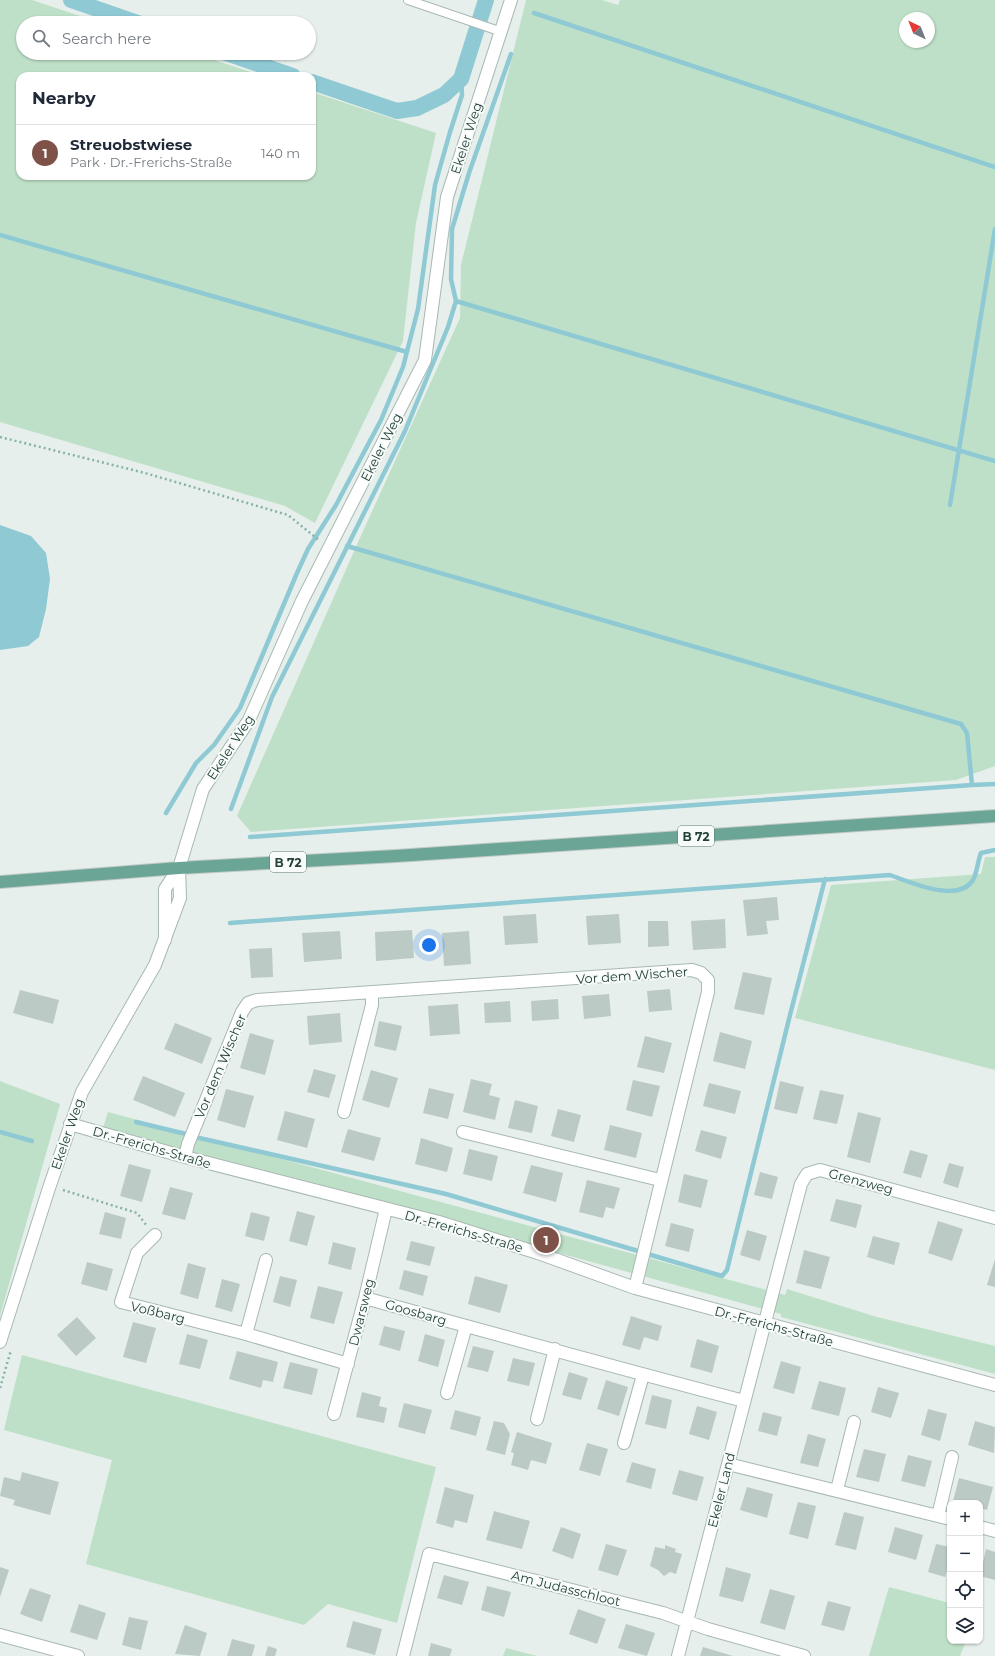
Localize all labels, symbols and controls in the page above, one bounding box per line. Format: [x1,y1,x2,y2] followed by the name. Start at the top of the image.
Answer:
[899,12,935,48] north arrow
[16,16,316,60] search box
[30,27,52,49] icon: search
[62,29,151,48] text: Search here
[32,88,96,108] text: Nearby
[447,100,485,176] street label: Ekeler Weg
[70,135,192,154] text: Streuobstwiese
[42,145,48,161] text: 1
[261,145,300,161] text: 140 m
[70,154,232,170] text: Park · Dr.-Frerichs-Straße
[357,410,405,484] street label: Ekeler Weg
[203,711,257,783] street label: Ekeler Weg
[678,826,714,846] road number: B 72
[270,852,306,872] road number: B 72
[419,935,439,955] your location
[576,963,688,987] street label: Vor dem Wischer
[191,1011,249,1121] street label: Vor dem Wischer
[47,1096,87,1172] street label: Ekeler Weg
[91,1122,213,1172] street label: Dr.-Frerichs-Straße
[827,1165,895,1197] street label: Grenzweg
[403,1206,525,1256] street label: Dr.-Frerichs-Straße
[533,1225,559,1255] pin: 1
[345,1277,377,1347] street label: Dwarsweg
[383,1296,449,1328] street label: Goosbarg
[129,1298,187,1326] street label: Voßbarg
[713,1302,835,1350] street label: Dr.-Frerichs-Straße
[704,1451,738,1529] street label: Ekeler Land
[947,1500,983,1644] map controls
[947,1500,983,1536] button: +
[947,1536,983,1572] button: −
[510,1567,622,1609] street label: Am Judasschloot
[947,1572,983,1608] button: locate
[947,1608,983,1644] button: layers

